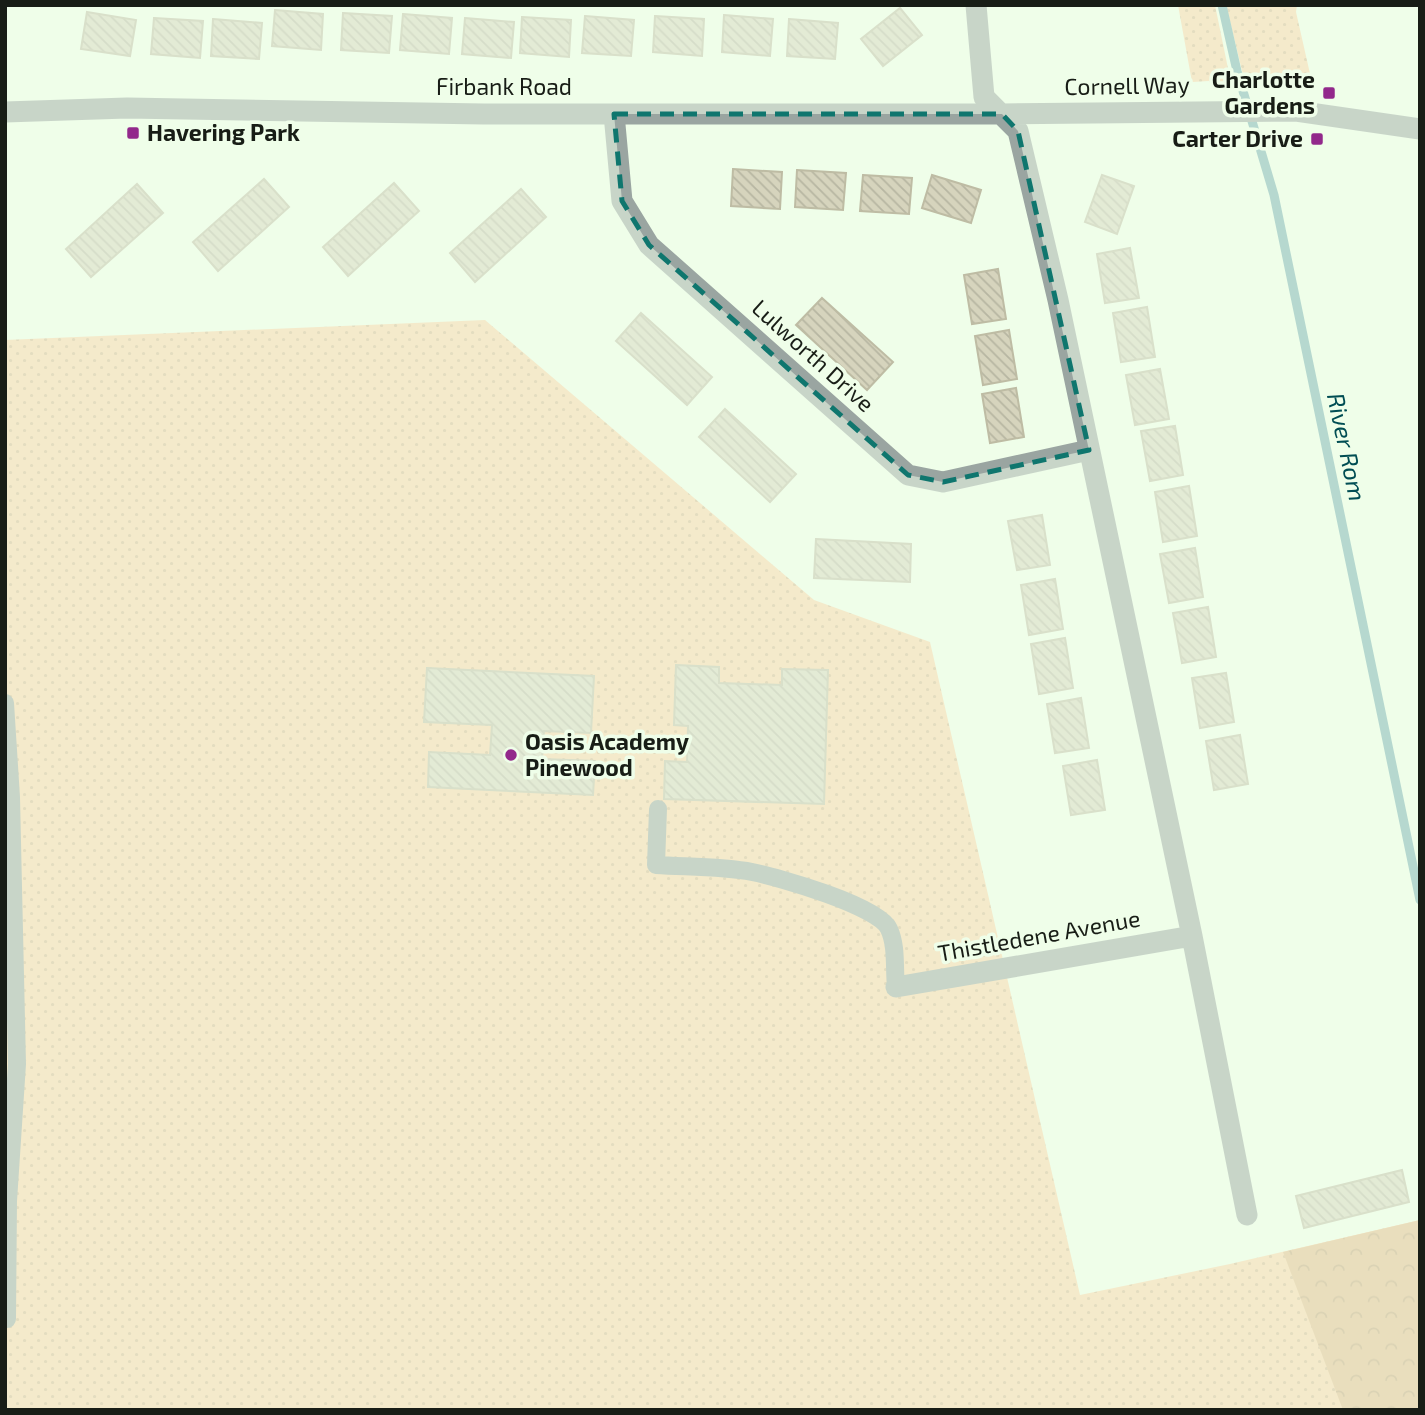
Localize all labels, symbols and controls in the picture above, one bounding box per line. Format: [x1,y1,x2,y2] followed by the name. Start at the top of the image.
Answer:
[1212,65,1315,119] place label: Charlotte Gardens
[1064,70,1190,100] street label: Cornell Way
[436,72,572,100] street label: Firbank Road
[1321,85,1337,101] marker: Charlotte Gardens
[147,118,300,146] place label: Havering Park
[1172,124,1303,152] place label: Carter Drive
[125,125,141,141] marker: Havering Park
[1309,131,1325,147] marker: Carter Drive
[747,293,880,417] street label: Lulworth Drive
[1322,390,1373,503] water label: River Rom
[525,727,689,781] place label: Oasis Academy Pinewood
[503,747,519,763] marker: Oasis Academy Pinewood
[935,903,1142,967] street label: Thistledene Avenue

